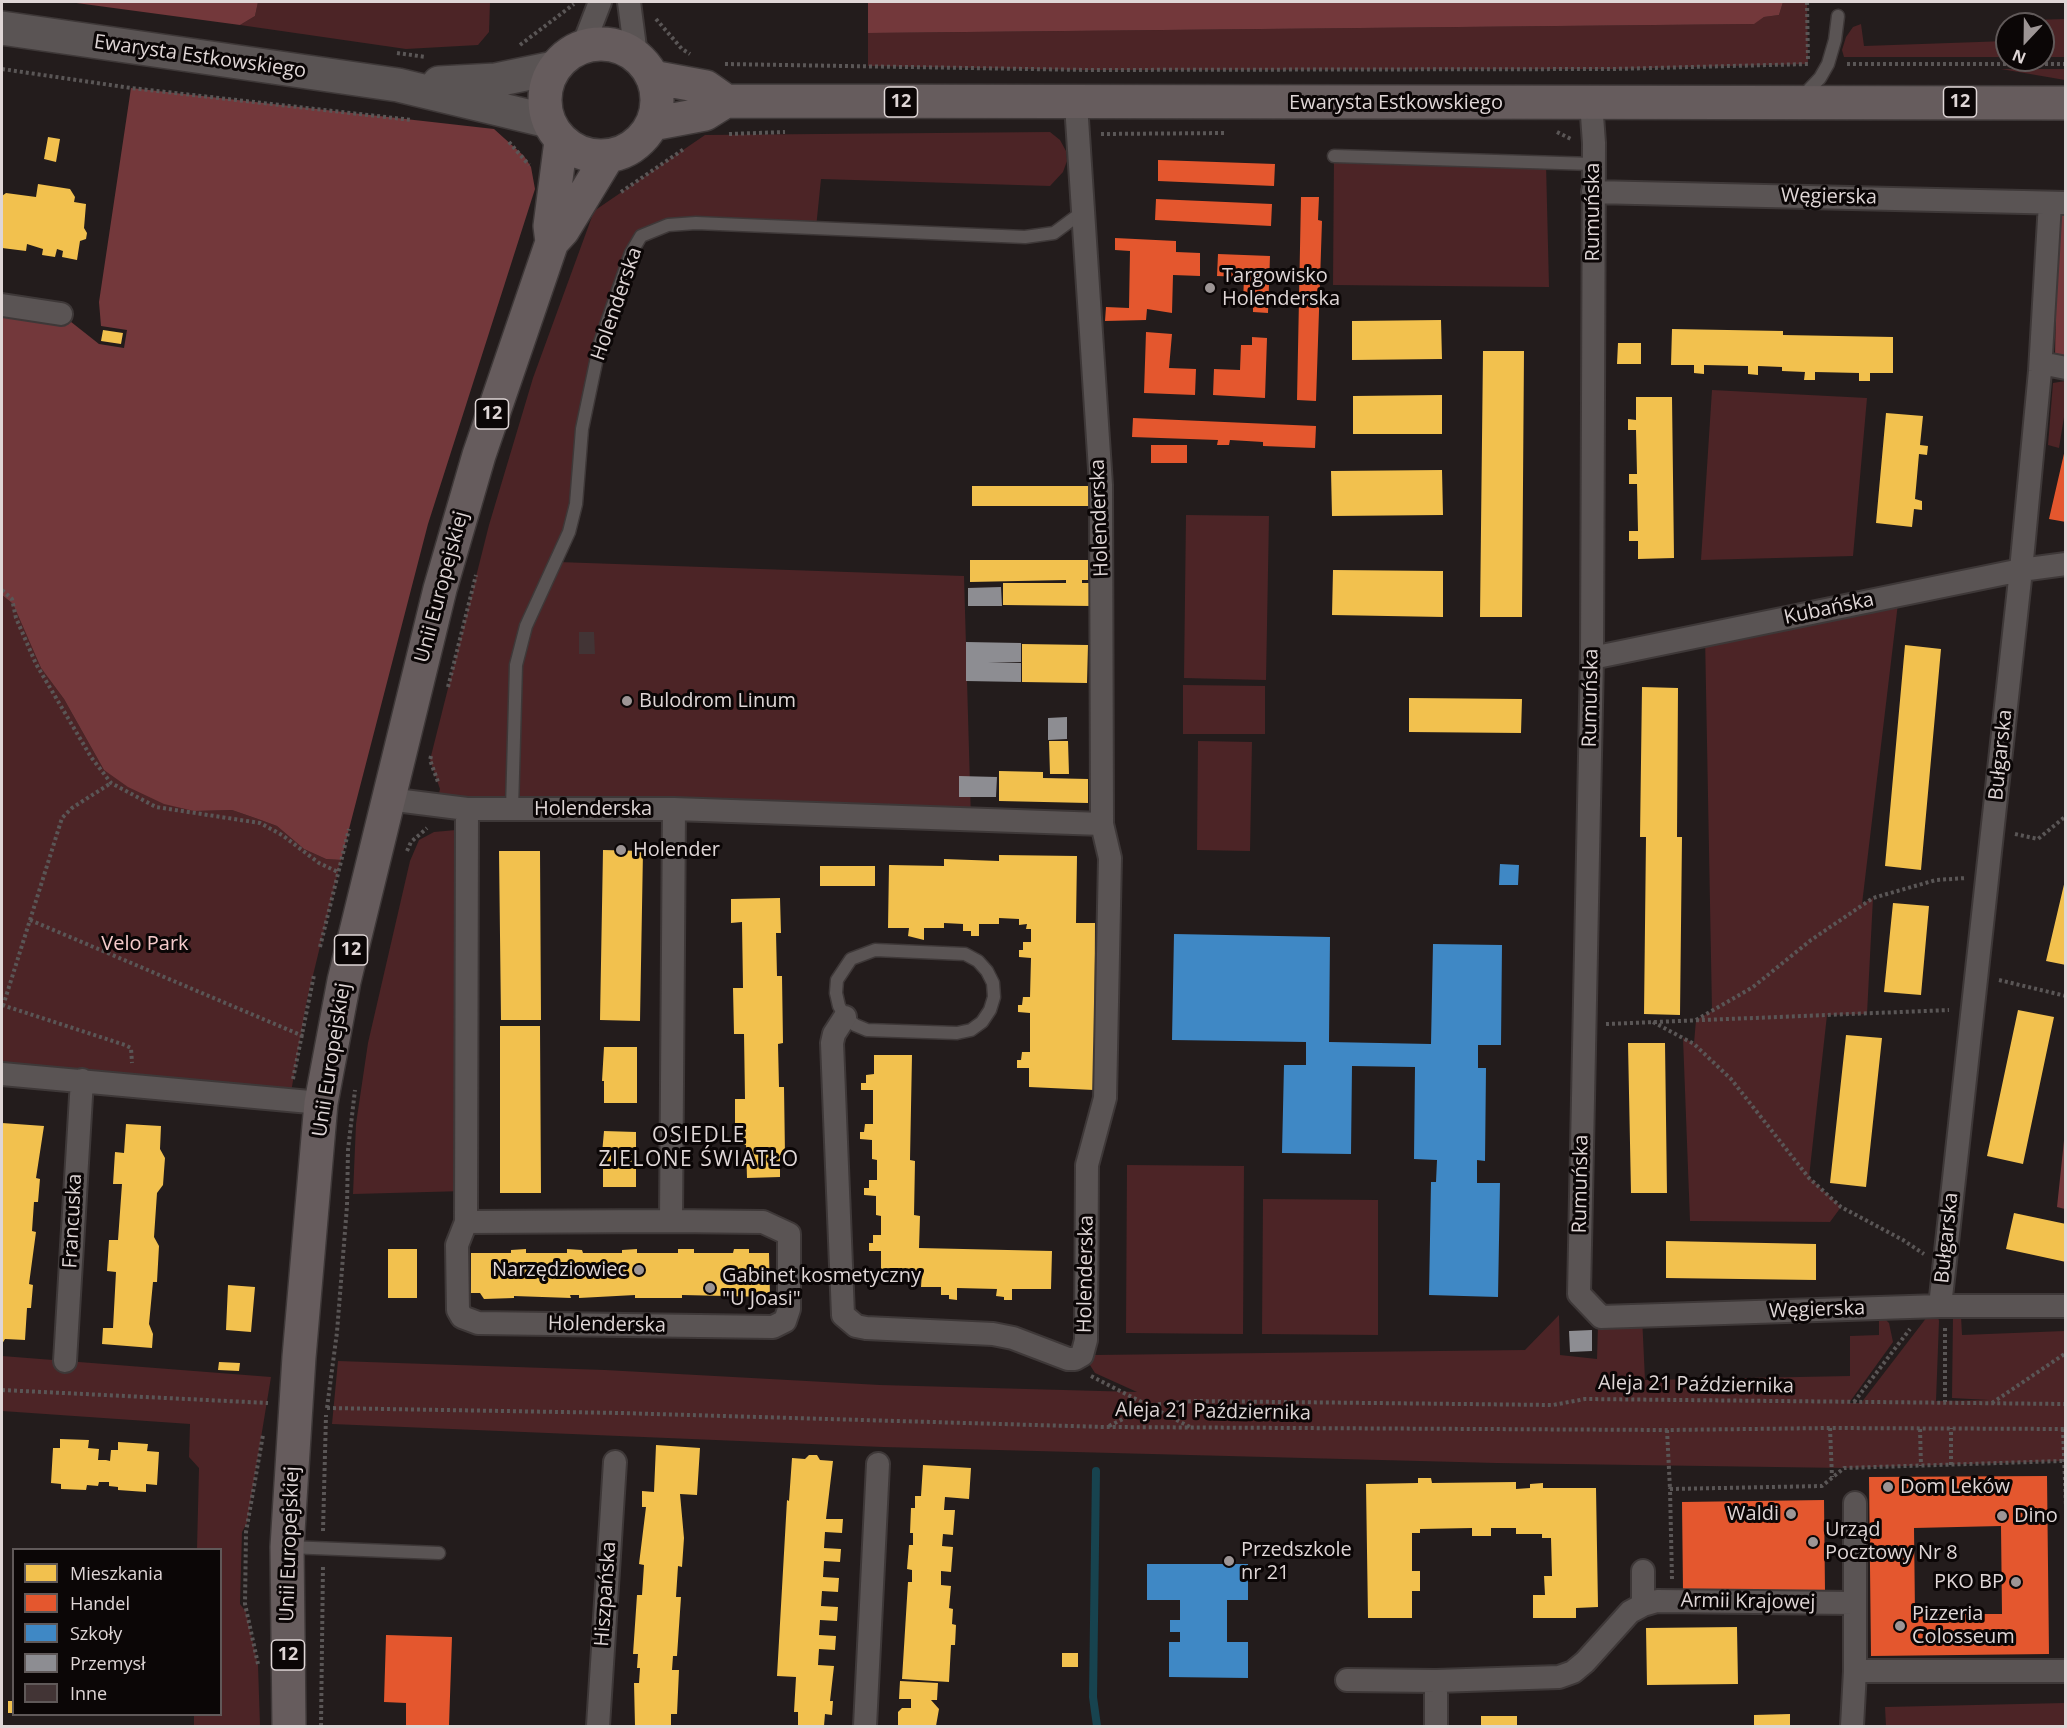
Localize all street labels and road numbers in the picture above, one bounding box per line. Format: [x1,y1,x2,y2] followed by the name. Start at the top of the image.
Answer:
[92,30,308,84] street label: Ewarysta Estkowskiego
[884,87,918,117] road number: 12
[1944,87,1976,117] road number: 12
[1289,91,1503,115] street label: Ewarysta Estkowskiego
[1581,163,1605,261] street label: Rumuńska
[1781,184,1877,210] street label: Węgierska
[586,244,648,364] street label: Holenderska
[476,399,508,429] road number: 12
[1086,459,1114,577] street label: Holenderska
[410,509,474,665] street label: Unii Europejskiej
[1782,588,1876,630] street label: Kubańska
[1578,648,1604,748] street label: Rumuńska
[1984,708,2018,802] street label: Bułgarska
[534,797,652,821] street label: Holenderska
[334,935,368,965] road number: 12
[308,981,356,1139] street label: Unii Europejskiej
[1568,1134,1594,1234] street label: Rumuńska
[59,1173,87,1269] street label: Francuska
[1930,1191,1964,1285] street label: Bułgarska
[1073,1215,1099,1333] street label: Holenderska
[1769,1296,1865,1324] street label: Węgierska
[548,1312,666,1338] street label: Holenderska
[1598,1371,1794,1399] street label: Aleja 21 Października
[1115,1398,1311,1426] street label: Aleja 21 Października
[275,1466,305,1622] street label: Unii Europejskiej
[590,1541,622,1647] street label: Hiszpańska
[1680,1589,1816,1615] street label: Armii Krajowej
[272,1640,304,1670] road number: 12

